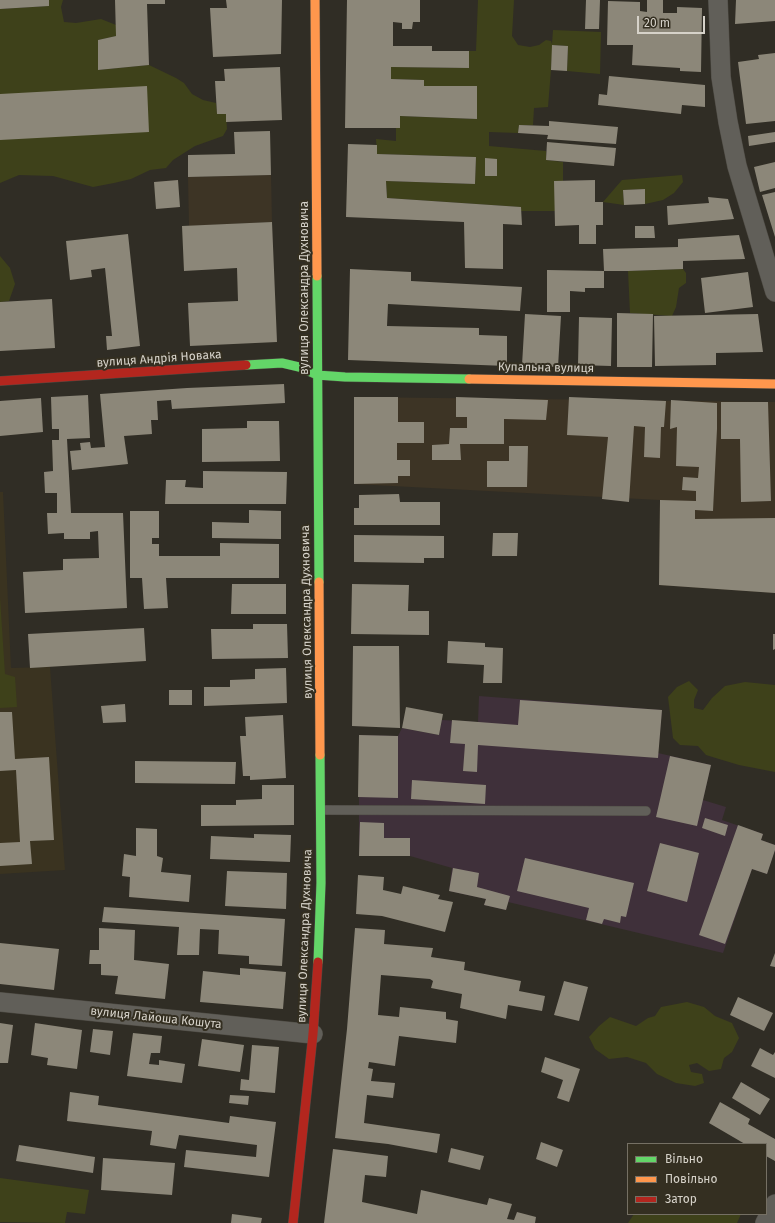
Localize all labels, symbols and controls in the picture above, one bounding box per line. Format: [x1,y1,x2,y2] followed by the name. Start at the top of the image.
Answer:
[639,8,707,34] scale bar
[644,16,670,30] text: 20 m
[298,201,312,375] street label: вулиця Олександра Духновича
[96,347,222,371] street label: вулиця Андрія Новака
[498,360,594,376] street label: Купальна вулиця
[298,525,316,699] street label: вулиця Олександра Духновича
[295,849,315,1023] street label: вулиця Олександра Духновича
[90,1004,222,1032] street label: вулиця Лайоша Кошута
[627,1143,767,1215] legend
[665,1152,703,1166] text: Вільно
[665,1172,718,1186] text: Повільно
[665,1192,697,1206] text: Затор

